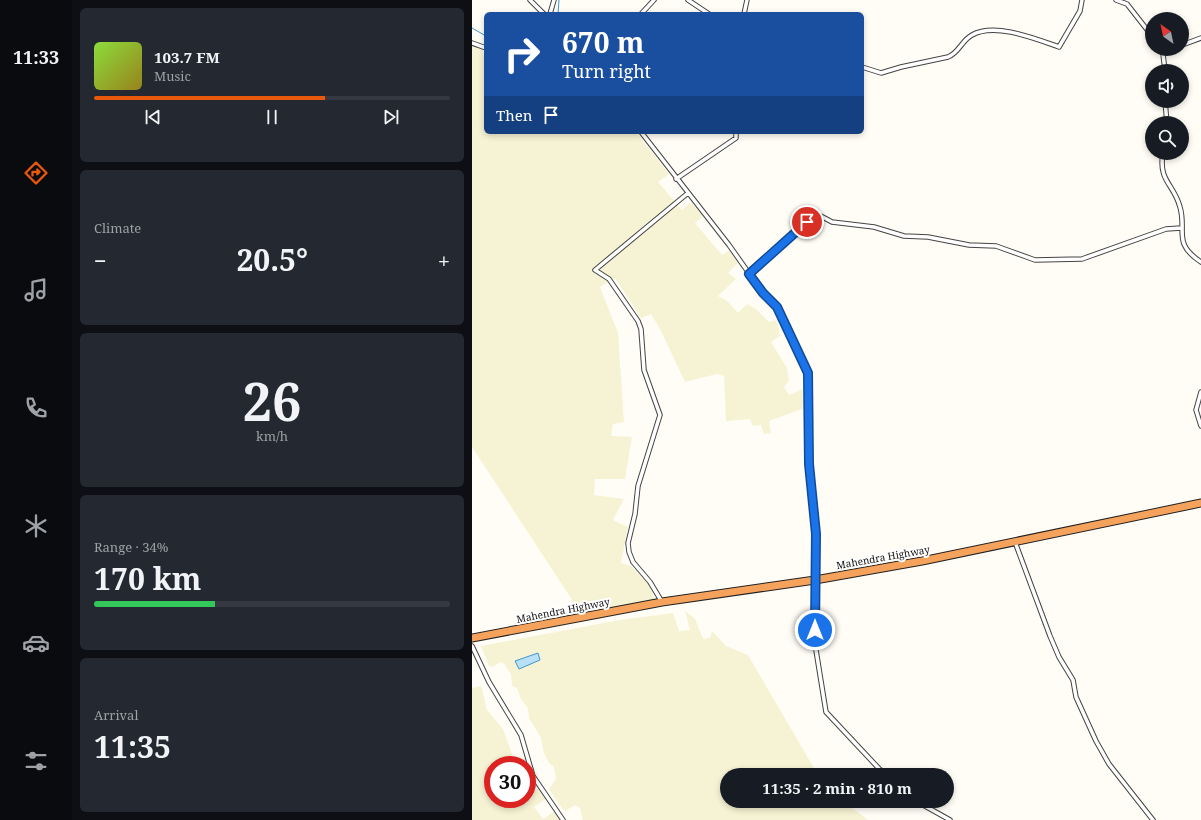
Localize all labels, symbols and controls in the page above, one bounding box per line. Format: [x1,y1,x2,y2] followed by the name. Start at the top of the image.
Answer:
[1145,12,1189,56] north arrow
[1145,12,1189,160] map controls
[562,23,644,61] text: 670 m
[496,28,548,80] icon: right
[13,45,59,69] text: 11:33
[154,47,220,67] text: 103.7 FM
[562,59,651,83] text: Turn right
[1145,64,1189,108] button: sound
[154,67,191,85] text: Music
[540,104,562,126] icon: arrive
[496,105,532,125] text: Then
[142,106,164,128] icon: previous
[261,106,283,128] icon: pause
[380,106,402,128] icon: next
[1145,116,1189,160] button: search
[22,159,50,187] icon: directions
[790,205,824,239] pin
[796,211,818,233] icon: arrive
[94,219,141,237] text: Climate
[236,239,308,280] text: 20.5°
[94,245,107,275] text: −
[438,245,450,275] text: +
[22,276,50,304] icon: music
[243,365,301,436] text: 26
[22,394,50,422] icon: phone
[256,427,288,445] text: km/h
[22,512,50,540] icon: climate
[94,538,168,556] text: Range · 34%
[835,542,931,572] street label: Mahendra Highway
[94,558,201,599] text: 170 km
[515,594,611,626] street label: Mahendra Highway
[794,609,836,651] position arrow
[22,629,50,657] icon: car
[94,706,138,724] text: Arrival
[94,726,171,767] text: 11:35
[22,747,50,775] icon: filters
[484,756,536,808] speed limit sign: 30
[762,778,912,798] text: 11:35 · 2 min · 810 m

